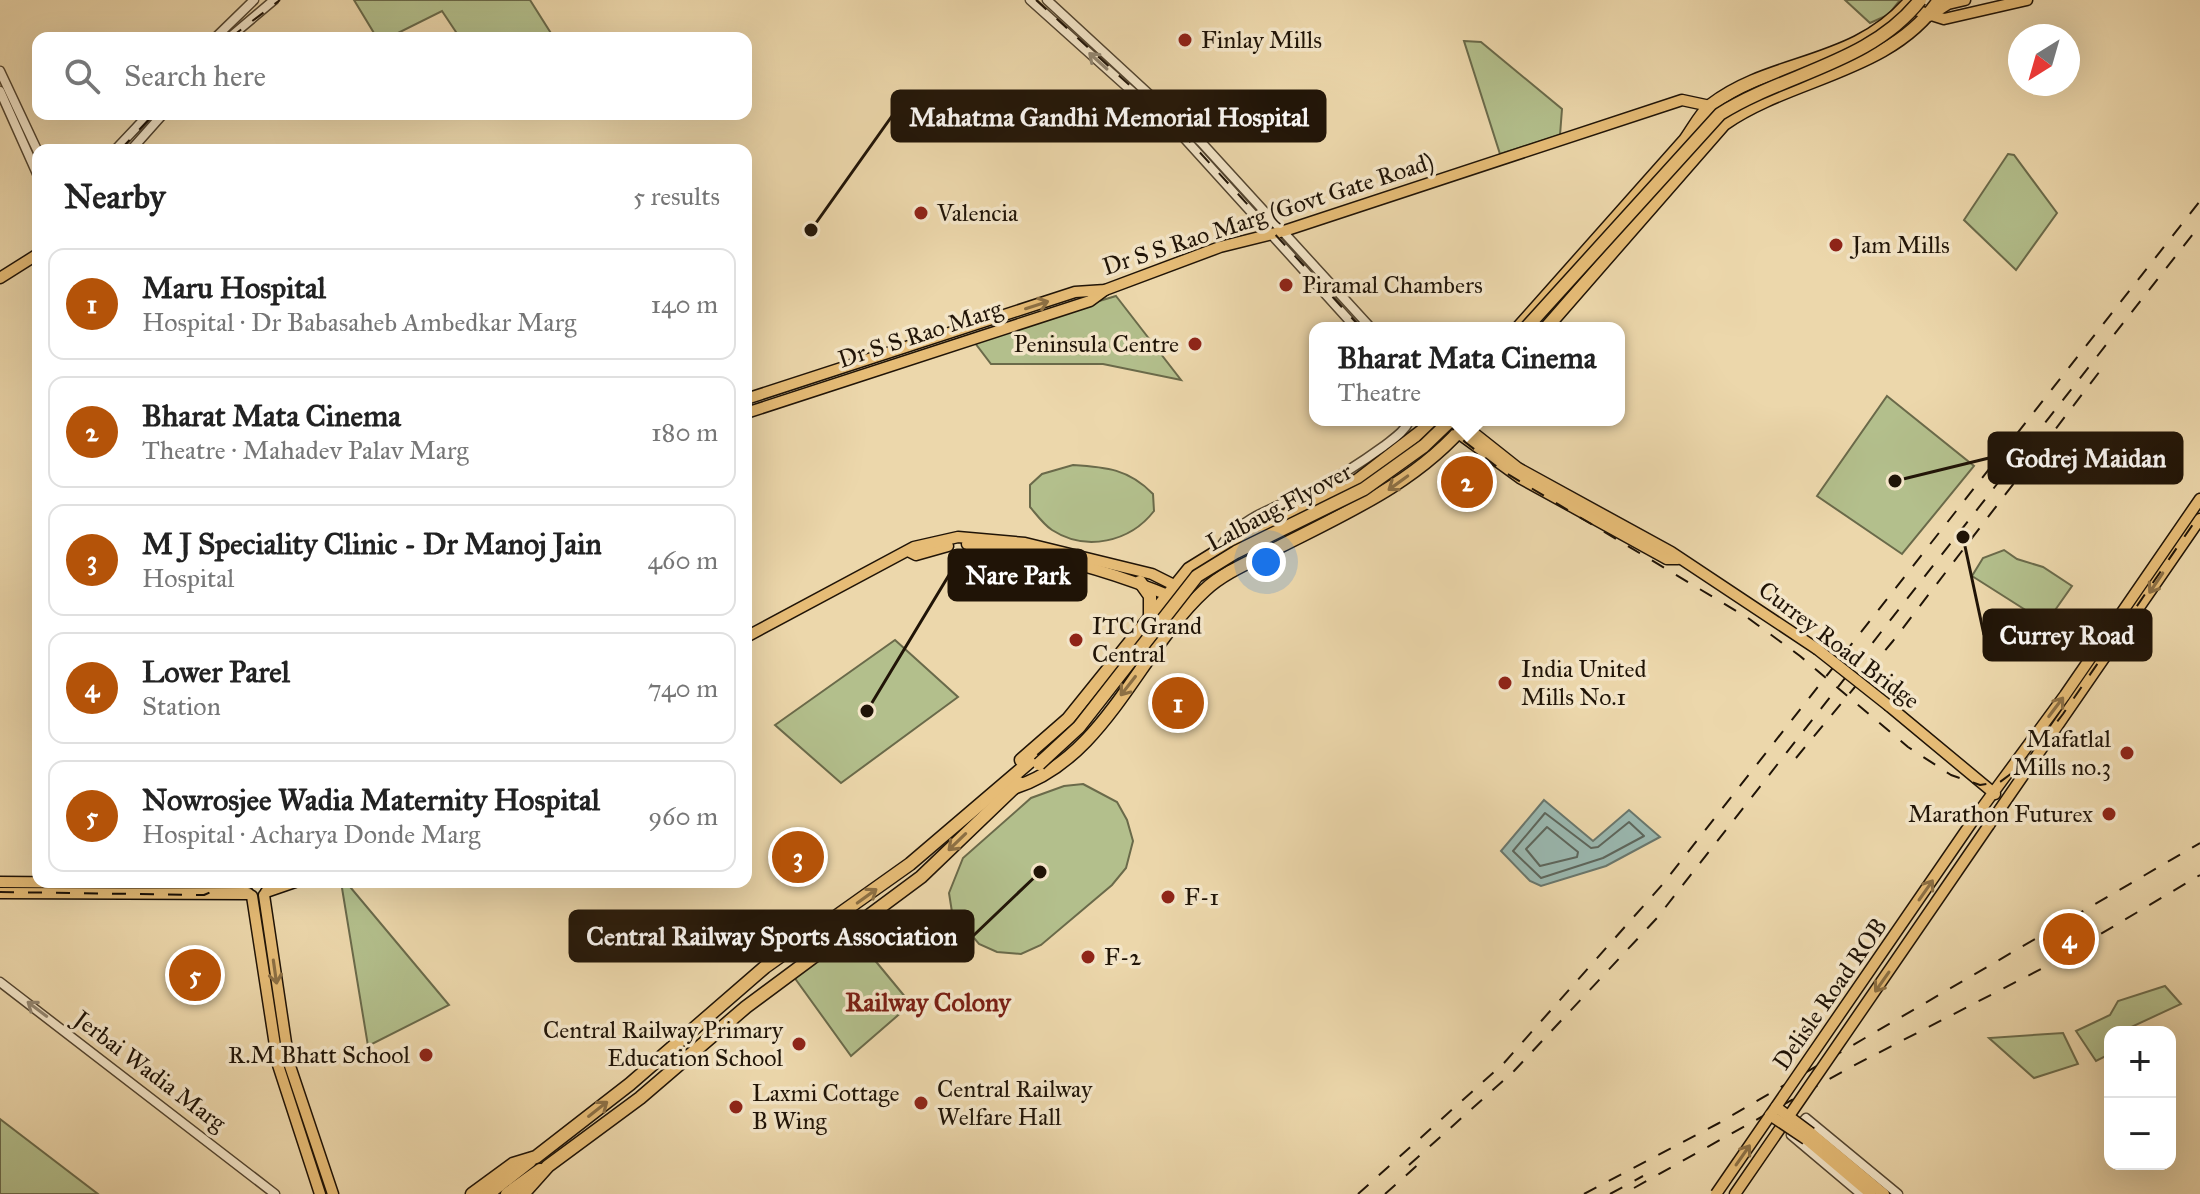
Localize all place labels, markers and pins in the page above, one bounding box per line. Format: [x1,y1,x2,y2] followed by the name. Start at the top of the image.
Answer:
[1201,25,1322,55] place label: Finlay Mills
[1176,31,1194,49] marker: Finlay Mills
[892,91,1325,141] callout: Mahatma Gandhi Memorial Hospital
[936,198,1019,228] place label: Valencia
[912,204,930,222] marker: Valencia
[1849,230,1950,260] place label: Jam Mills
[1827,236,1845,254] marker: Jam Mills
[1302,270,1483,300] place label: Piramal Chambers
[1277,276,1295,294] marker: Piramal Chambers
[1013,329,1179,359] place label: Peninsula Centre
[1186,335,1204,353] marker: Peninsula Centre
[1989,433,2182,483] callout: Godrej Maidan
[1441,452,1493,512] pin: 2
[949,550,1086,600] callout: Nare Park
[1984,610,2151,660] callout: Currey Road
[1092,611,1202,669] place label: ITC Grand Central
[1067,631,1085,649] marker: ITC Grand Central
[1521,654,1647,712] place label: India United Mills No.1
[1152,673,1204,733] pin: 1
[1496,674,1514,692] marker: India United Mills No.1
[2013,724,2112,782] place label: Mafatlal Mills no.3
[2118,744,2136,762] marker: Mafatlal Mills no.3
[1908,799,2093,829] place label: Marathon Futurex
[2100,805,2118,823] marker: Marathon Futurex
[772,827,824,887] pin: 3
[1184,882,1219,912] place label: F-1
[1159,888,1177,906] marker: F-1
[2043,909,2095,969] pin: 4
[570,911,973,961] callout: Central Railway Sports Association
[1104,942,1142,972] place label: F-2
[169,945,221,1005] pin: 5
[1079,948,1097,966] marker: F-2
[543,1015,784,1073] place label: Central Railway Primary Education School
[790,1035,808,1053] marker: Central Railway Primary Education School
[228,1040,411,1070] place label: R.M Bhatt School
[417,1046,435,1064] marker: R.M Bhatt School
[937,1074,1093,1132] place label: Central Railway Welfare Hall
[752,1078,899,1136] place label: Laxmi Cottage B Wing
[912,1094,930,1112] marker: Central Railway Welfare Hall
[727,1098,745,1116] marker: Laxmi Cottage B Wing

